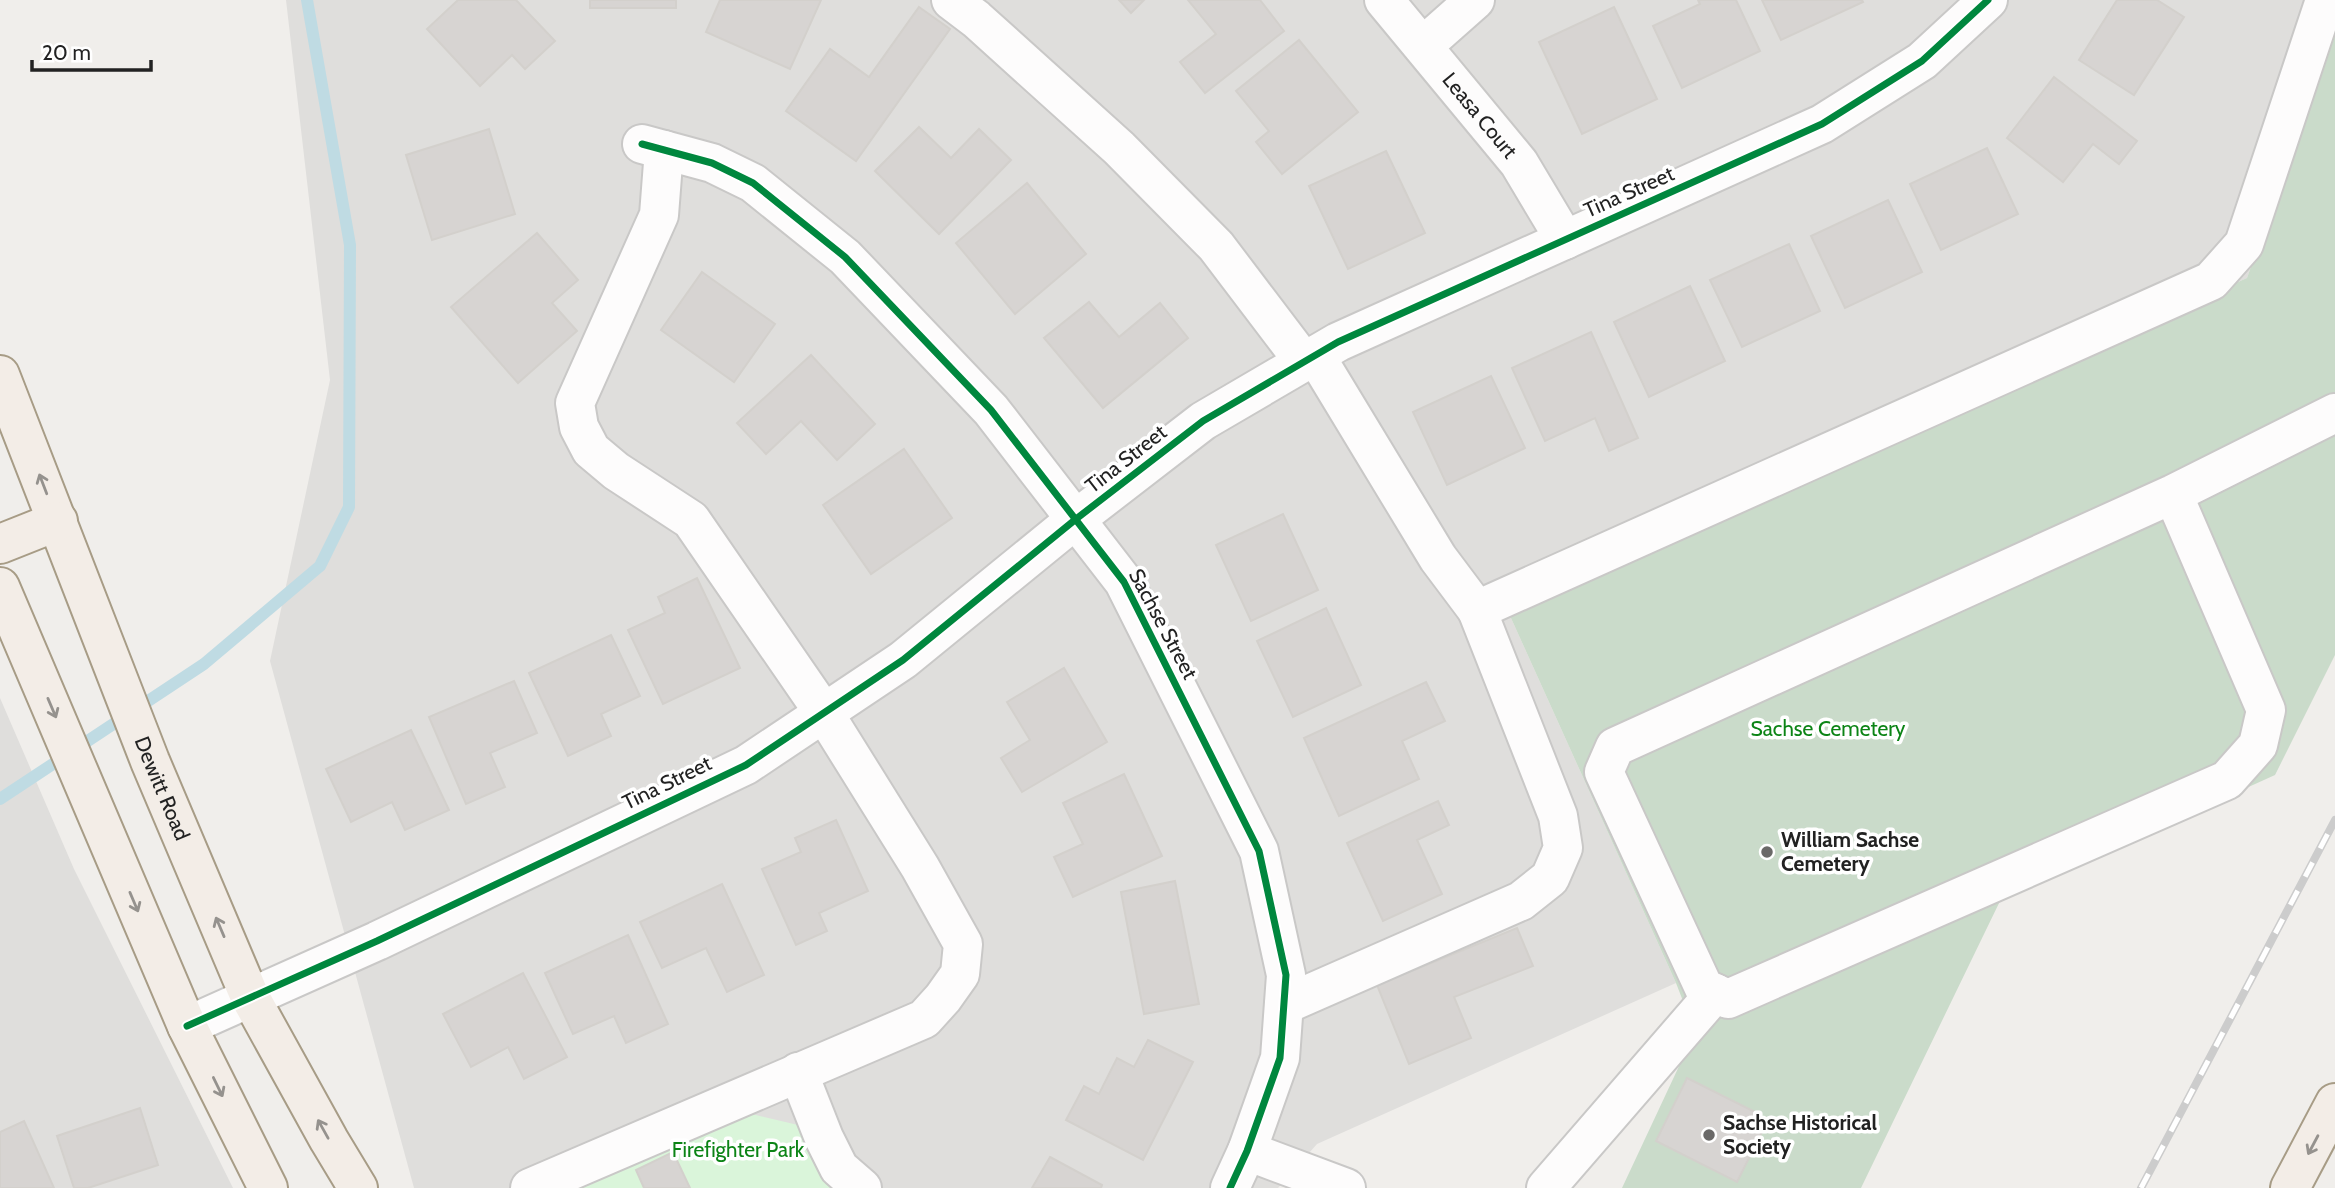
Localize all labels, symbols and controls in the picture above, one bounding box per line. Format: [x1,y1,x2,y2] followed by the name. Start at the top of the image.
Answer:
[32,28,150,72] scale bar
[42,40,91,65] text: 20 m
[1437,67,1523,163] street label: Leasa Court
[1580,161,1678,222] street label: Tina Street
[1080,419,1171,498] street label: Tina Street
[36,473,49,495] one-way arrow
[1124,564,1203,683] street label: Sachse Street
[46,697,59,718] one-way arrow
[1751,716,1906,741] park label: Sachse Cemetery
[130,733,195,844] street label: Dewitt Road
[618,750,715,815] street label: Tina Street
[1781,827,1919,876] place label: William Sachse Cemetery
[1759,844,1775,860] marker: William Sachse Cemetery
[128,891,141,912] one-way arrow
[213,916,226,938] one-way arrow
[211,1076,225,1097] one-way arrow
[1723,1110,1877,1159] place label: Sachse Historical Society
[316,1120,330,1140] one-way arrow
[1701,1127,1717,1143] marker: Sachse Historical Society
[2305,1135,2319,1155] one-way arrow
[672,1137,805,1162] park label: Firefighter Park

